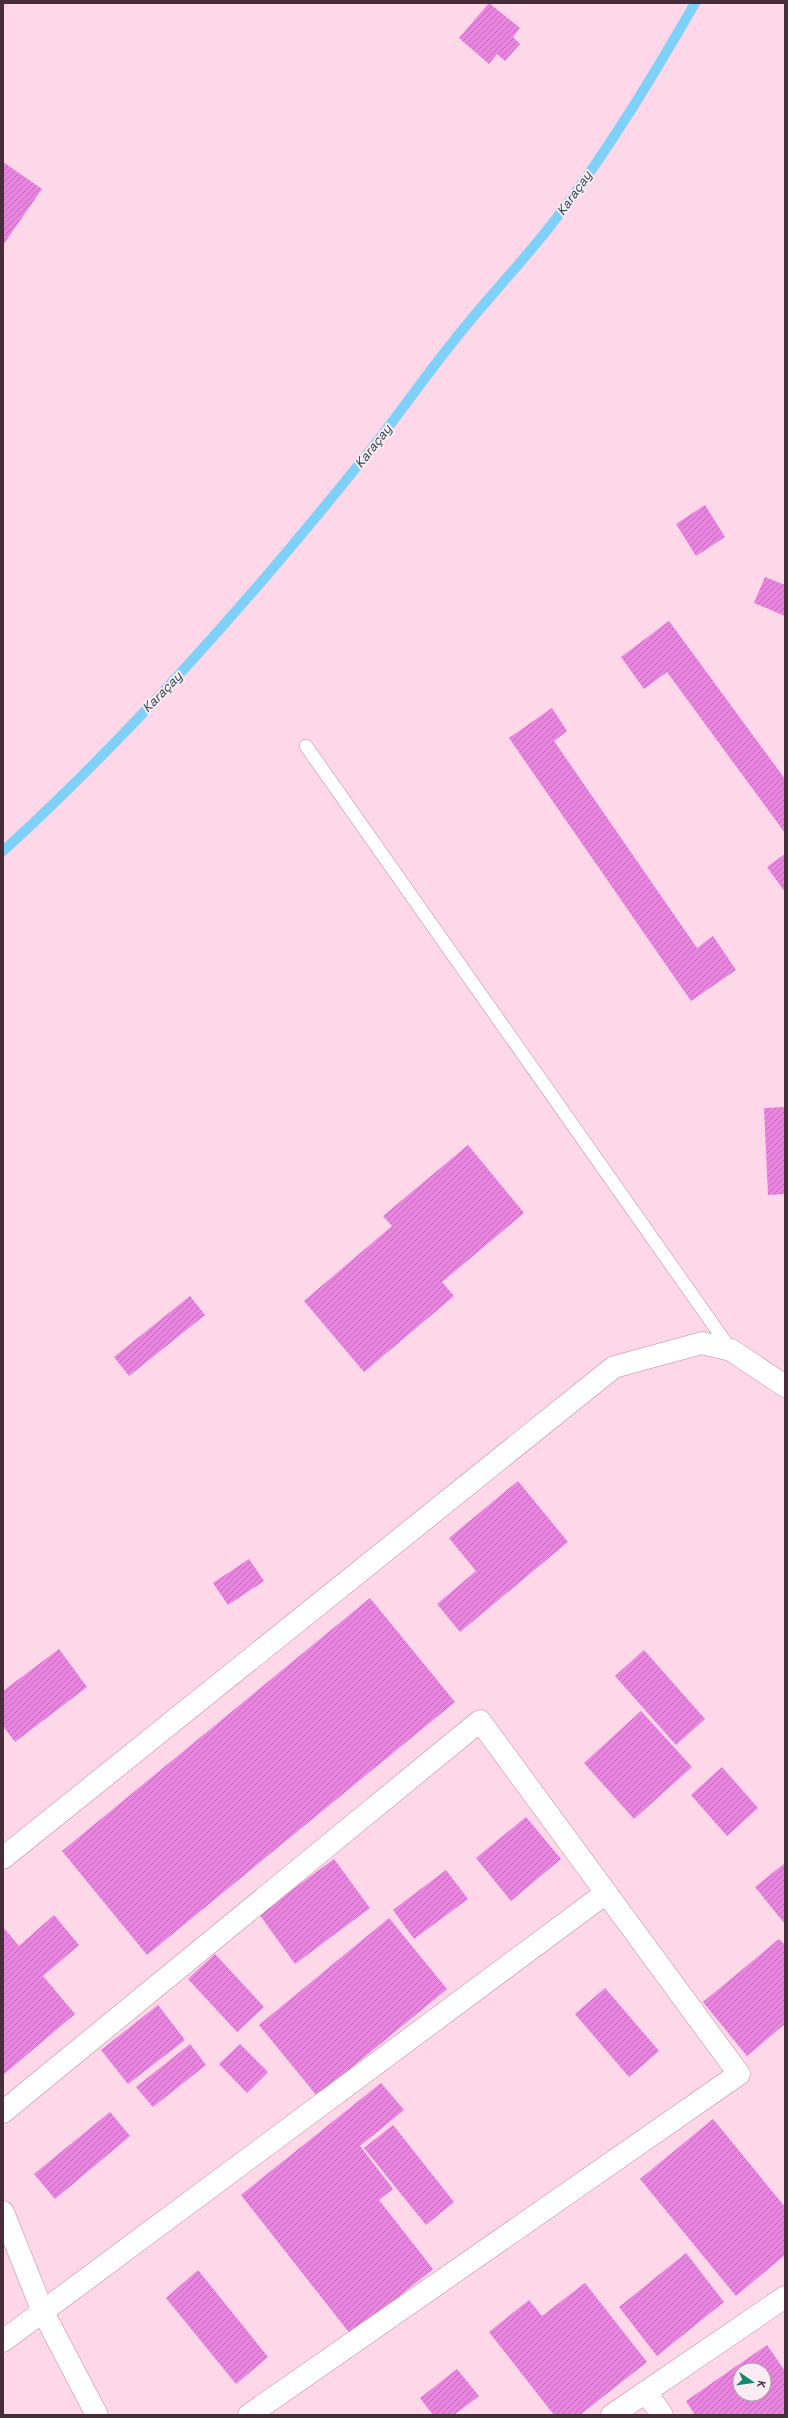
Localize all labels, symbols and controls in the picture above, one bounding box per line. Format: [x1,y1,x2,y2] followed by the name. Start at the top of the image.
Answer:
[553,167,596,219] water label: Karaçay
[351,420,396,471] water label: Karaçay
[138,667,186,716] water label: Karaçay
[732,2362,772,2402] north arrow
[754,2379,769,2389] text: K

